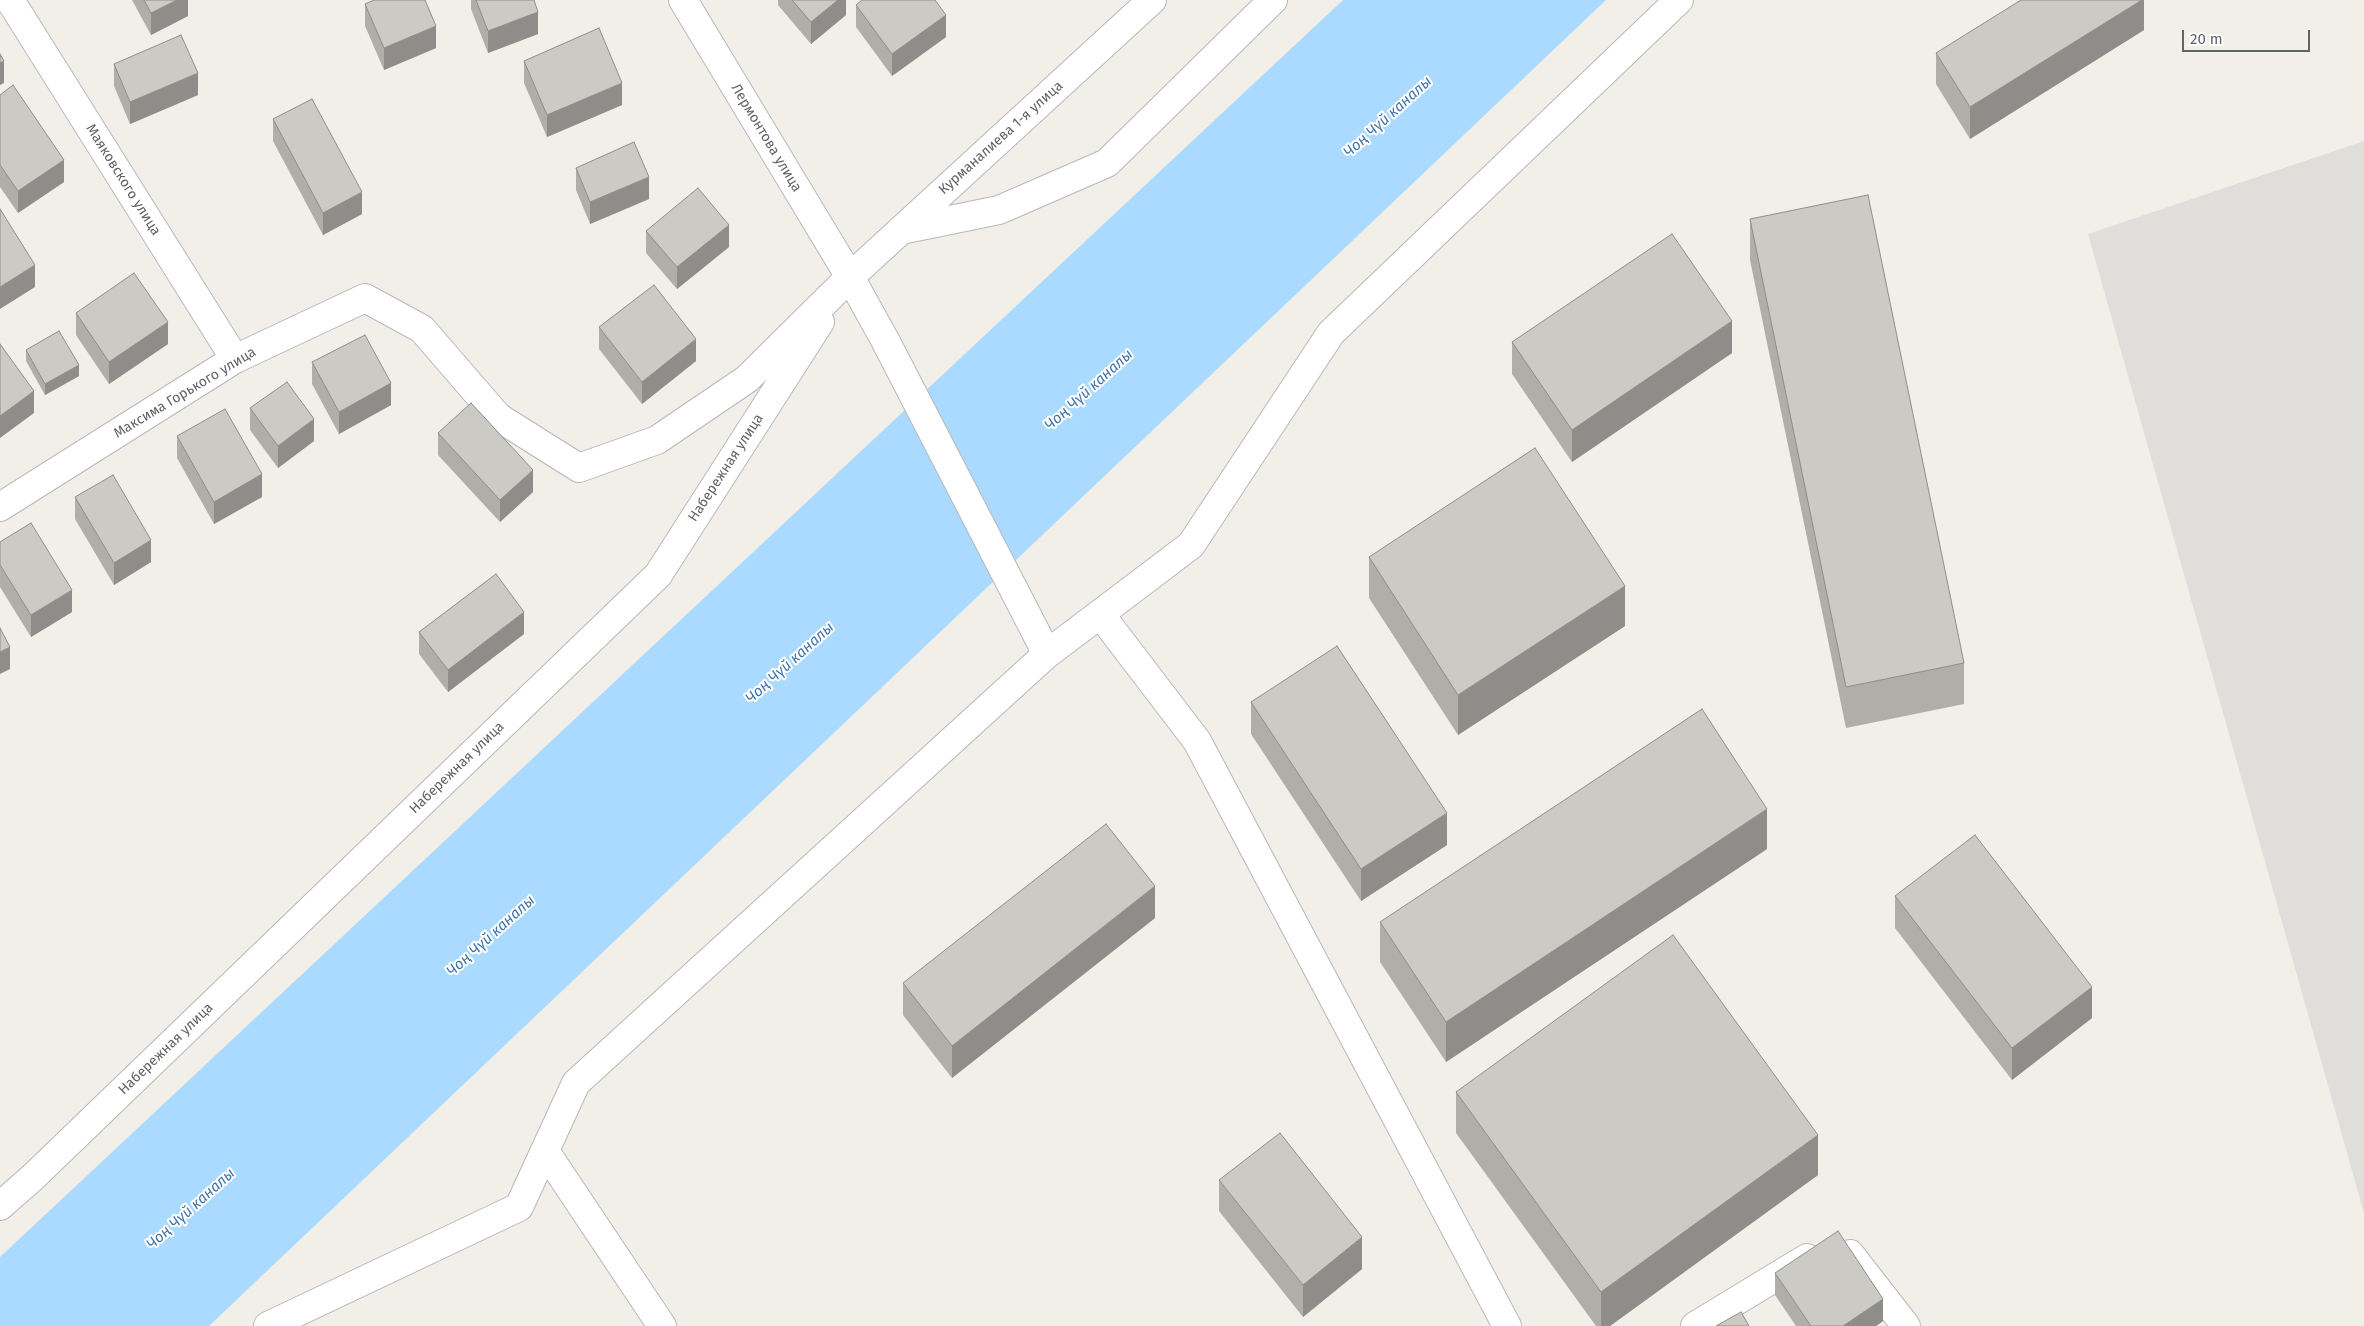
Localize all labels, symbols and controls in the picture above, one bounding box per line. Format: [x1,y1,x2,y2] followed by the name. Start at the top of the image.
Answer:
[2184,20,2312,52] scale bar
[2190,30,2223,48] text: 20 m
[1340,73,1436,161] water label: Чоң Чүй каналы
[935,78,1067,198] street label: Курманалиева 1-я улица
[727,81,805,195] street label: Лермонтова улица
[82,121,164,239] street label: Маяковского улица
[111,344,259,442] street label: Максима Горького улица
[1041,346,1137,434] water label: Чоң Чүй каналы
[685,411,767,525] street label: Набережная улица
[742,619,838,707] water label: Чоң Чүй каналы
[406,719,508,817] street label: Набережная улица
[443,892,539,980] water label: Чоң Чүй каналы
[115,1000,217,1098] street label: Набережная улица
[143,1165,239,1253] water label: Чоң Чүй каналы

